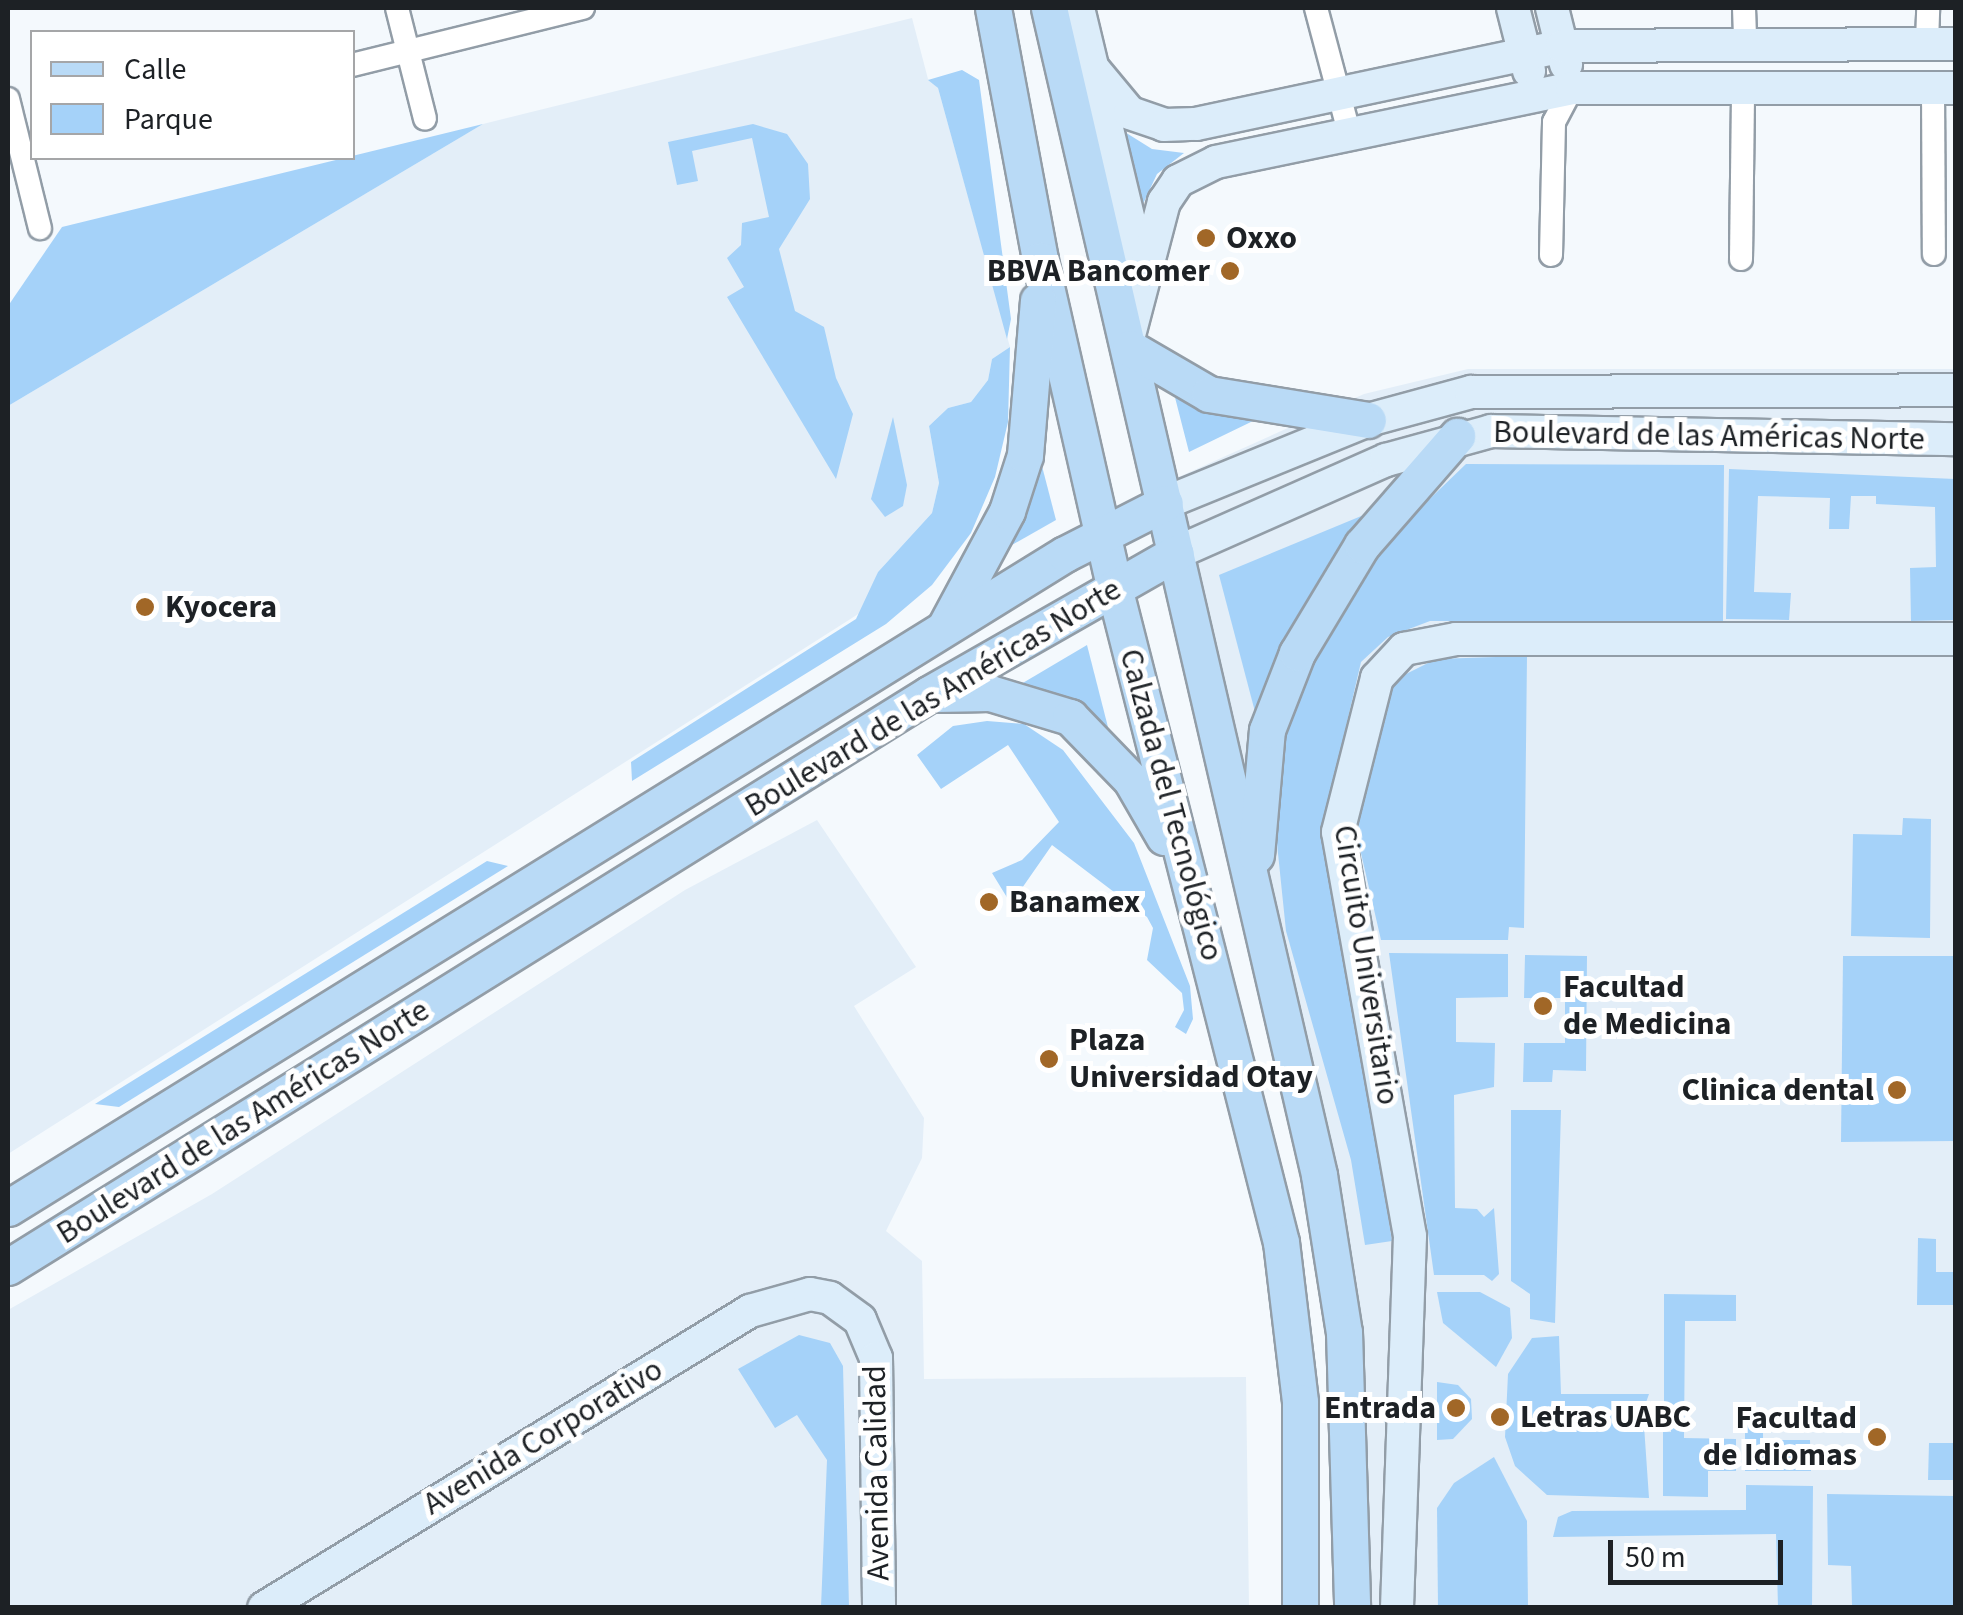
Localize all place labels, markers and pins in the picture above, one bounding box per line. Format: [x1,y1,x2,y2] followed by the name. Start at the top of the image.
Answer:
[1226,219,1297,257] place label: Oxxo
[1195,227,1217,249] marker: Oxxo
[987,252,1210,290] place label: BBVA Bancomer
[1219,260,1241,282] marker: BBVA Bancomer
[165,588,277,626] place label: Kyocera
[134,596,156,618] marker: Kyocera
[1009,883,1140,921] place label: Banamex
[978,891,1000,913] marker: Banamex
[1563,969,1731,1044] place label: Facultad de Medicina
[1532,995,1554,1017] marker: Facultad de Medicina
[1069,1022,1313,1097] place label: Plaza Universidad Otay
[1038,1048,1060,1070] marker: Plaza Universidad Otay
[1681,1071,1874,1109] place label: Clinica dental
[1884,1077,1910,1103] marker: Clinica dental
[1324,1389,1436,1427] place label: Entrada
[1445,1397,1467,1419] marker: Entrada
[1520,1398,1691,1436] place label: Letras UABC
[1703,1400,1857,1475] place label: Facultad de Idiomas
[1489,1406,1511,1428] marker: Letras UABC
[1866,1426,1888,1448] marker: Facultad de Idiomas

